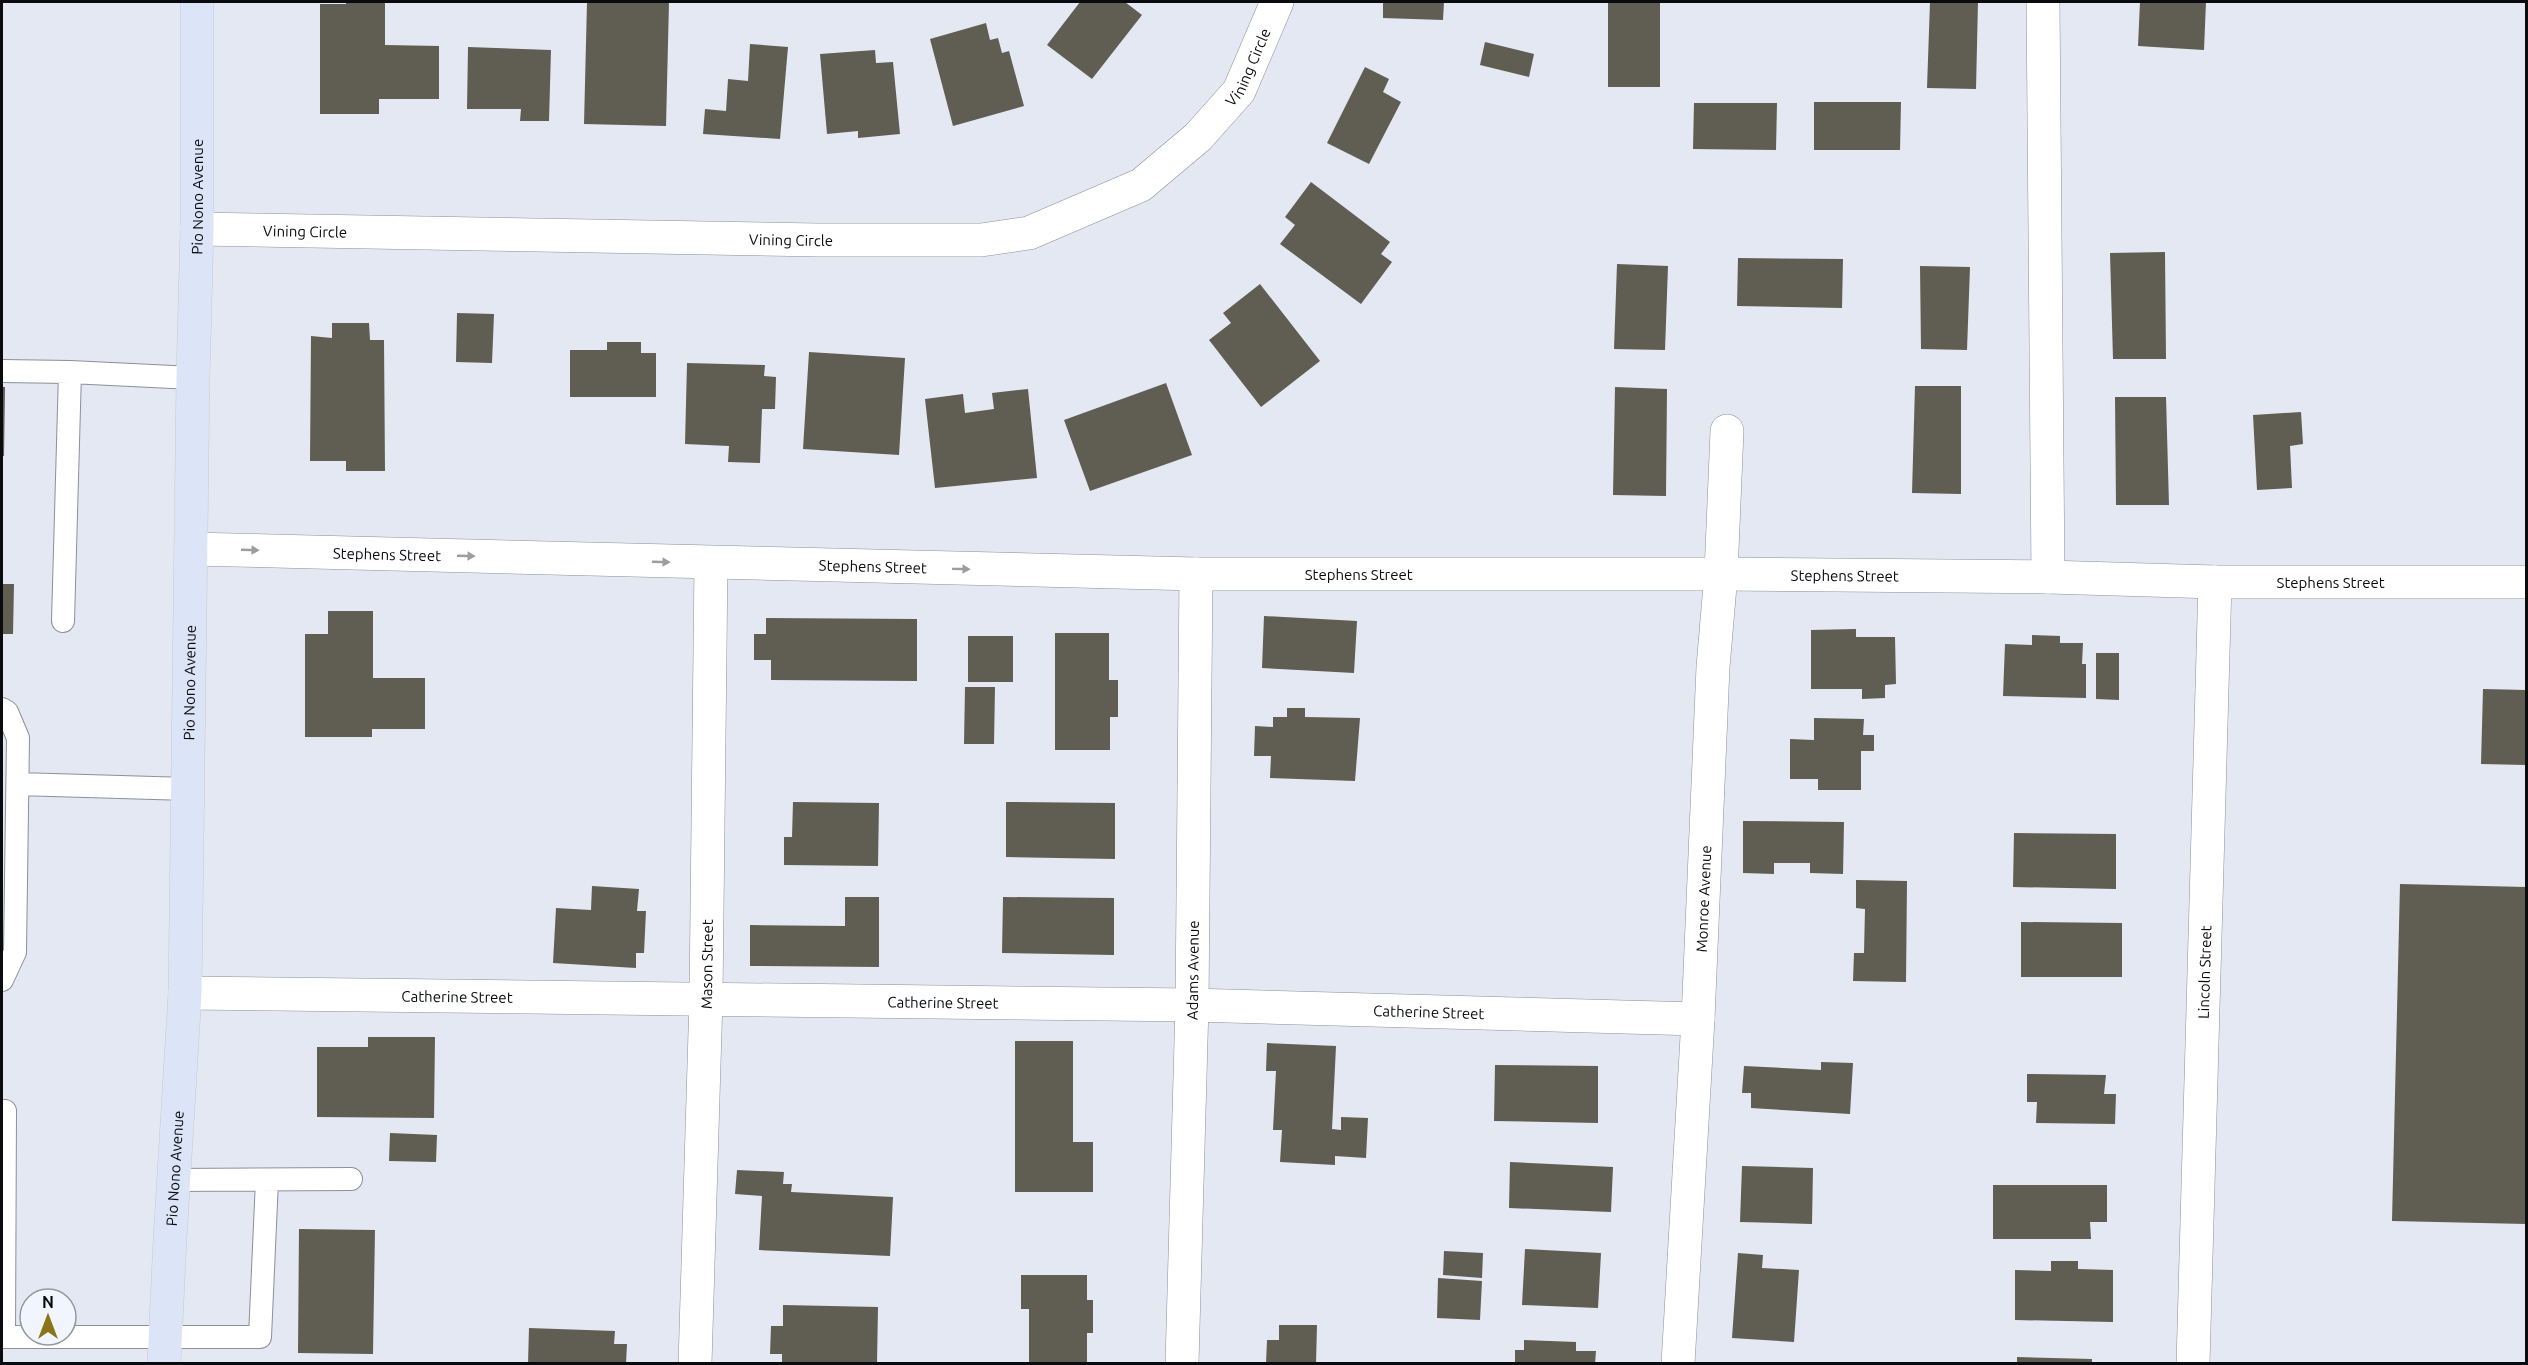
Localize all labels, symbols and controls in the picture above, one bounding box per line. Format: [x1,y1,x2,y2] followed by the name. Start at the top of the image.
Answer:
[1222,26,1273,109] street label: Vining Circle
[188,139,206,255] street label: Pio Nono Avenue
[263,222,347,240] street label: Vining Circle
[749,230,833,249] street label: Vining Circle
[333,544,441,564] street label: Stephens Street
[240,546,259,555] one-way arrow
[456,552,475,561] one-way arrow
[819,556,927,576] street label: Stephens Street
[651,557,670,566] one-way arrow
[951,564,970,574] one-way arrow
[1305,566,1413,583] street label: Stephens Street
[1791,566,1899,584] street label: Stephens Street
[2277,574,2385,591] street label: Stephens Street
[180,625,198,741] street label: Pio Nono Avenue
[1692,845,1714,953] street label: Monroe Avenue
[697,919,715,1009] street label: Mason Street
[1183,920,1201,1020] street label: Adams Avenue
[2194,925,2214,1019] street label: Lincoln Street
[401,987,513,1005] street label: Catherine Street
[887,993,999,1011] street label: Catherine Street
[1373,1002,1485,1022] street label: Catherine Street
[162,1110,186,1227] street label: Pio Nono Avenue
[18,1287,78,1347] north arrow
[42,1293,54,1311] text: N

